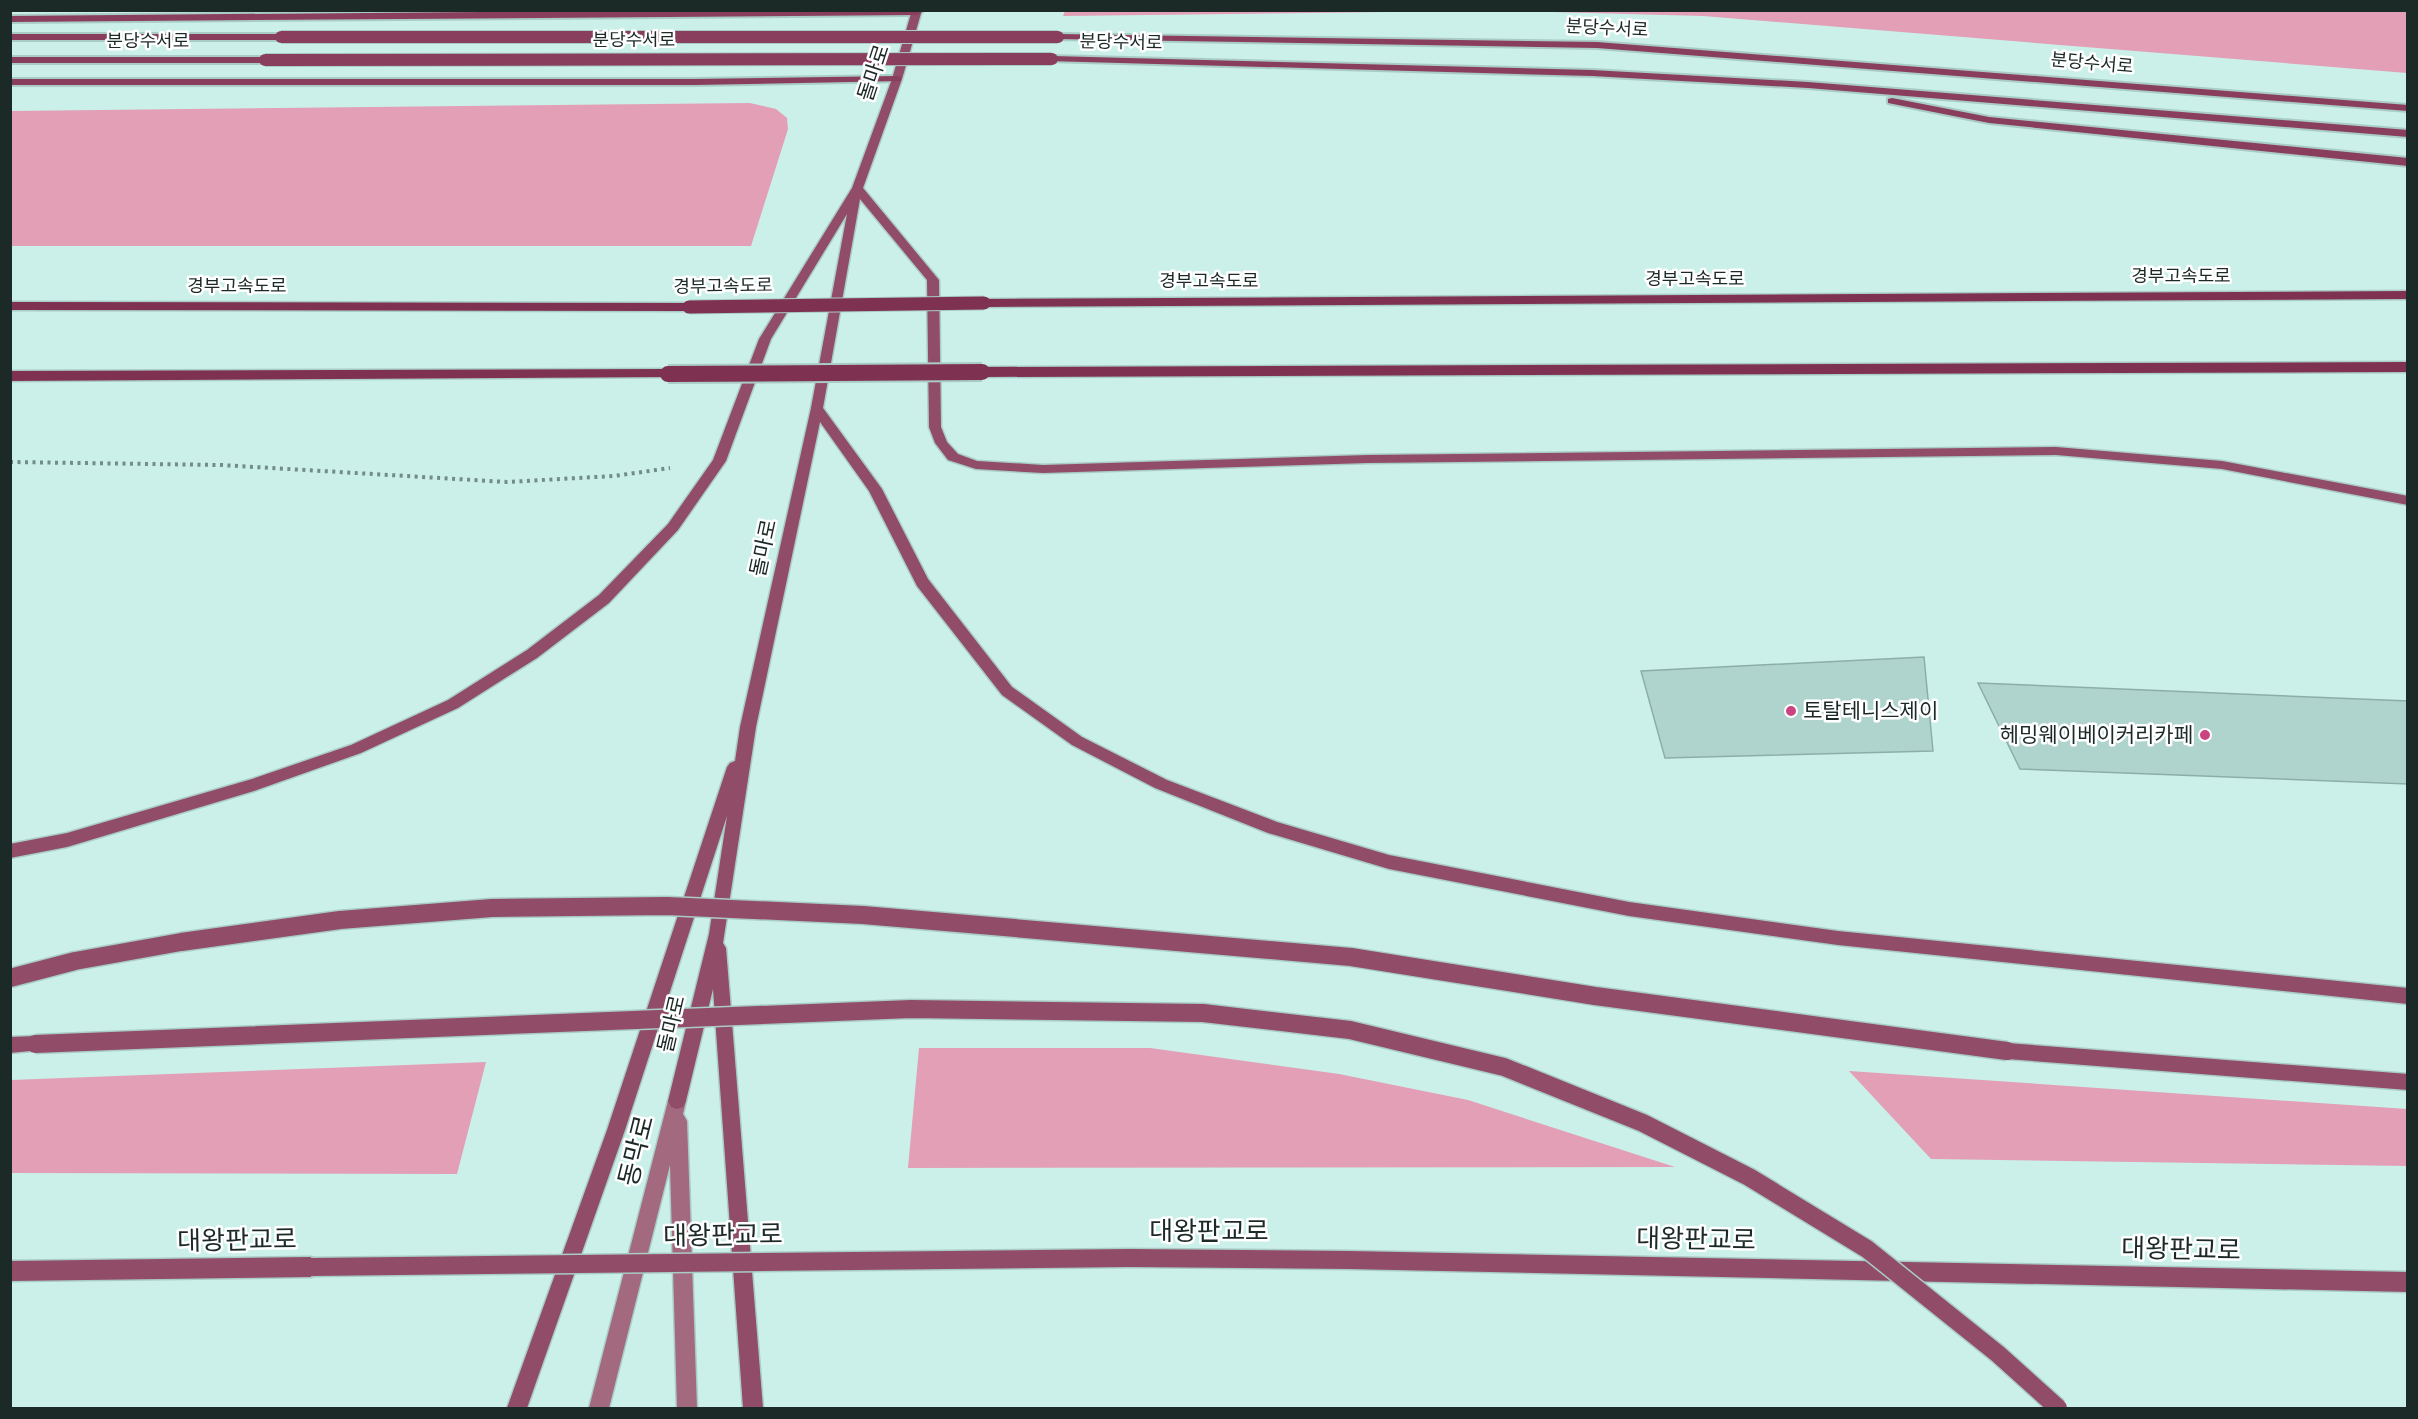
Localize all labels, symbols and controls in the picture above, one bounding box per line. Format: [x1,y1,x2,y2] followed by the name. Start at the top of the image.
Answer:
[1565,16,1649,40] street label: 분당수서로
[593,30,675,50] street label: 분당수서로
[107,31,189,51] street label: 분당수서로
[1079,31,1163,53] street label: 분당수서로
[854,42,893,104] street label: 돌마로
[2050,49,2134,77] street label: 분당수서로
[2131,267,2231,286] street label: 경부고속도로
[1645,270,1745,289] street label: 경부고속도로
[1159,272,1259,291] street label: 경부고속도로
[673,276,773,297] street label: 경부고속도로
[187,277,287,296] street label: 경부고속도로
[747,517,780,579] street label: 돌마로
[1803,700,1938,722] place label: 토탈테니스제이
[1784,704,1798,718] marker: 토탈테니스제이
[2000,724,2193,746] place label: 헤밍웨이베이커리카페
[2198,728,2212,742] marker: 헤밍웨이베이커리카페
[654,993,689,1055] street label: 돌마로
[615,1113,658,1189] street label: 동막로
[1149,1218,1269,1245] street label: 대왕판교로
[663,1221,783,1250] street label: 대왕판교로
[1636,1225,1756,1254] street label: 대왕판교로
[177,1226,297,1255] street label: 대왕판교로
[2121,1235,2241,1264] street label: 대왕판교로

